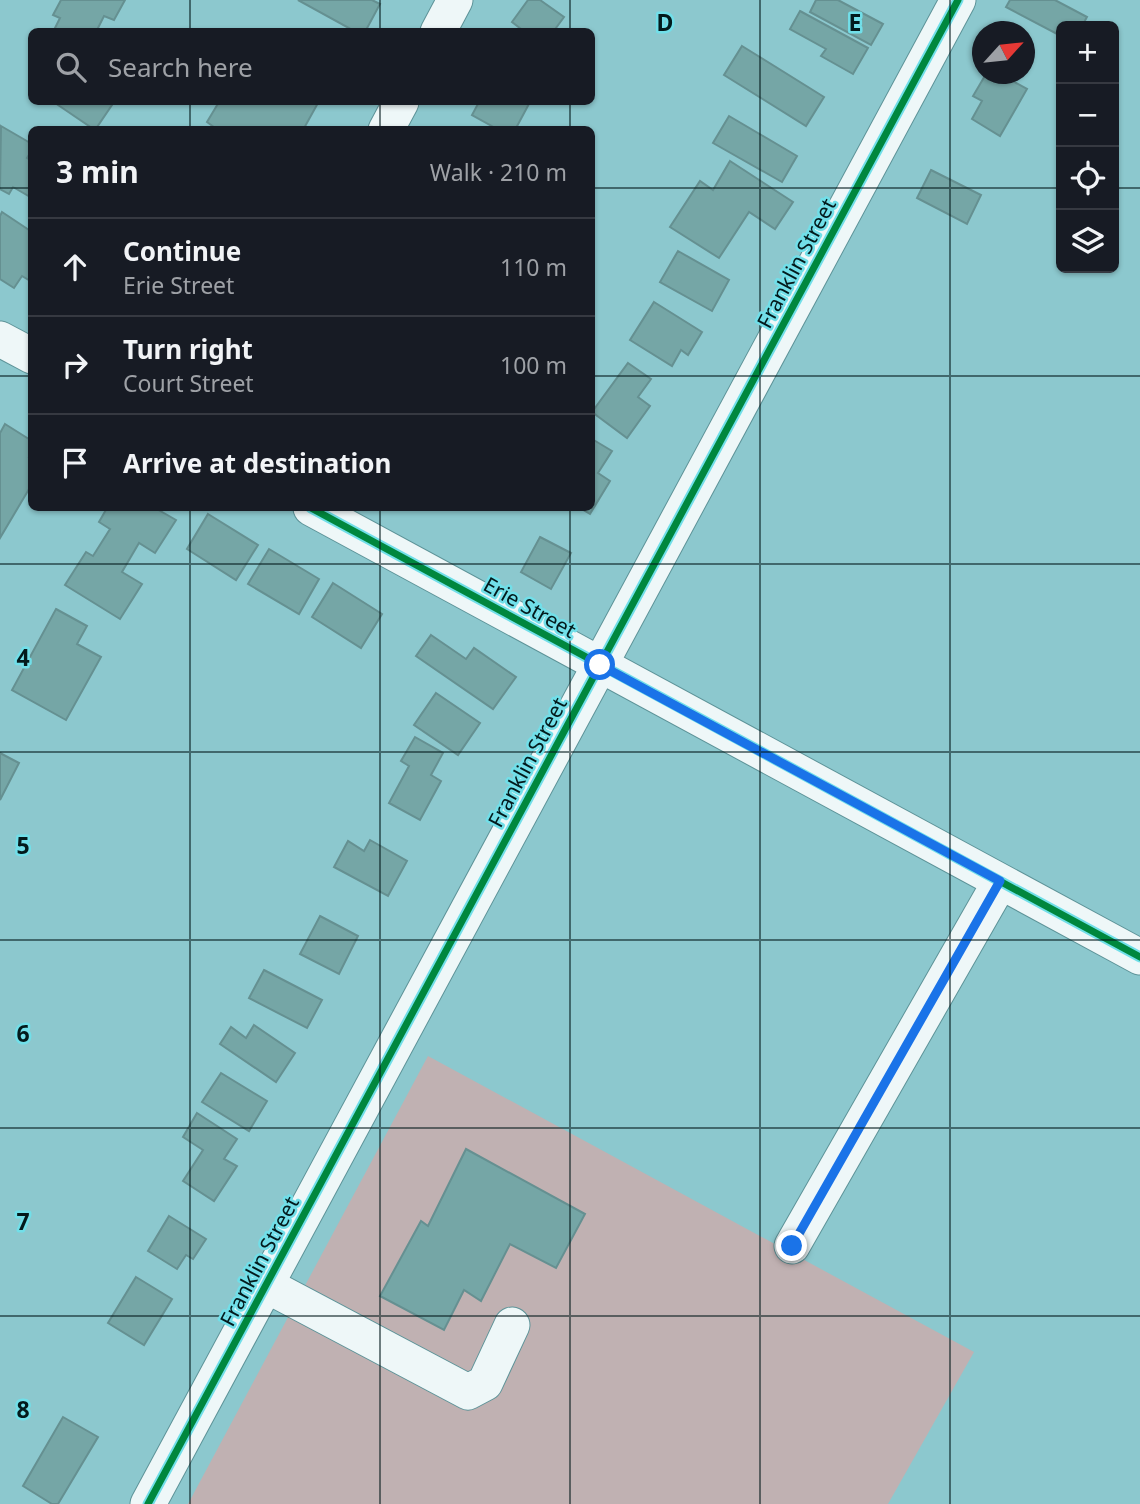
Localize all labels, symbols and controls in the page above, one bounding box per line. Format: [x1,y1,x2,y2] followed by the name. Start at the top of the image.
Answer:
[657,6,673,38] text: D
[849,6,861,38] text: E
[972,21,1035,84] north arrow
[1056,21,1119,273] map controls
[1056,21,1119,84] button: +
[28,28,595,105] search box
[52,48,90,86] icon: search
[108,49,253,85] text: Search here
[1056,84,1119,147] button: −
[1056,147,1119,210] button: locate
[56,151,139,192] text: 3 min
[430,156,567,188] text: Walk · 210 m
[750,193,842,333] street label: Franklin Street
[1056,210,1119,273] button: layers
[123,233,241,269] text: Continue
[56,248,94,286] icon: ahead
[500,251,567,283] text: 110 m
[123,269,234,301] text: Erie Street
[123,331,253,367] text: Turn right
[56,346,94,384] icon: right
[500,349,567,381] text: 100 m
[123,367,254,399] text: Court Street
[56,444,94,482] icon: arrive
[123,445,392,481] text: Arrive at destination
[479,570,582,644] street label: Erie Street
[16,641,30,673] text: 4
[584,649,615,680] route start
[481,692,573,832] street label: Franklin Street
[16,829,30,861] text: 5
[16,1017,30,1049] text: 6
[213,1191,305,1331] street label: Franklin Street
[16,1205,30,1237] text: 7
[776,1230,807,1261] route end
[16,1393,30,1425] text: 8

